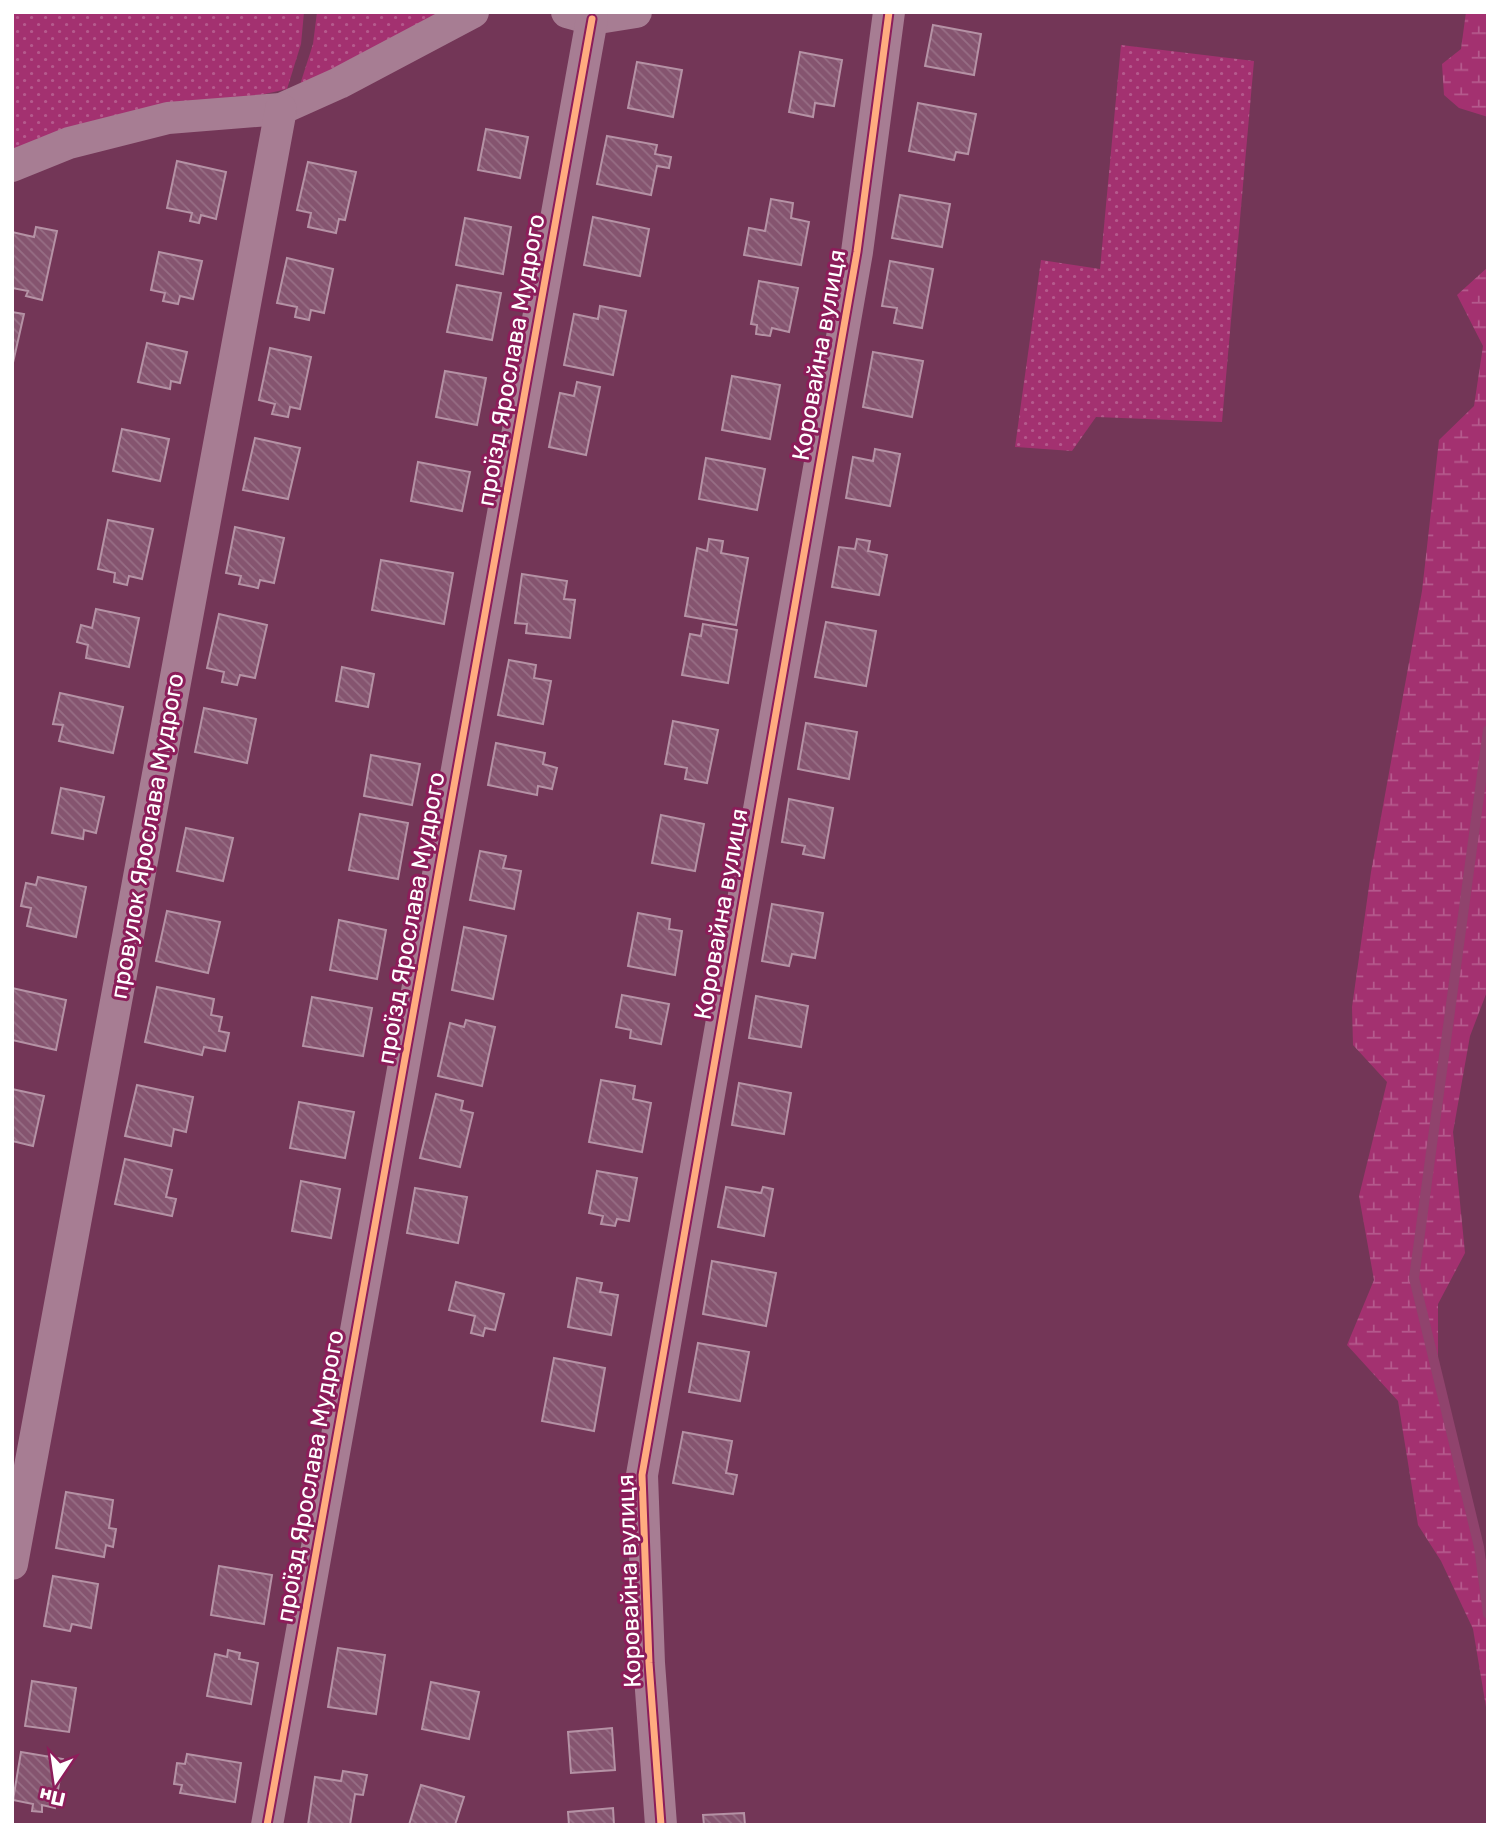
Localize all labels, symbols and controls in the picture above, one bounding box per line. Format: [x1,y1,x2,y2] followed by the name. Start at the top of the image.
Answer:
[472,212,550,508] street label: проїзд Ярослава Мудрого
[787,247,851,463] street label: Коровайна вулиця
[105,671,189,1001] street label: провулок Ярослава Мудрого
[372,770,450,1066] street label: проїзд Ярослава Мудрого
[689,806,753,1022] street label: Коровайна вулиця
[271,1328,349,1624] street label: проїзд Ярослава Мудрого
[611,1474,647,1688] street label: Коровайна вулиця
[21,1746,91,1816] north arrow
[37,1783,68,1811] text: Пн

